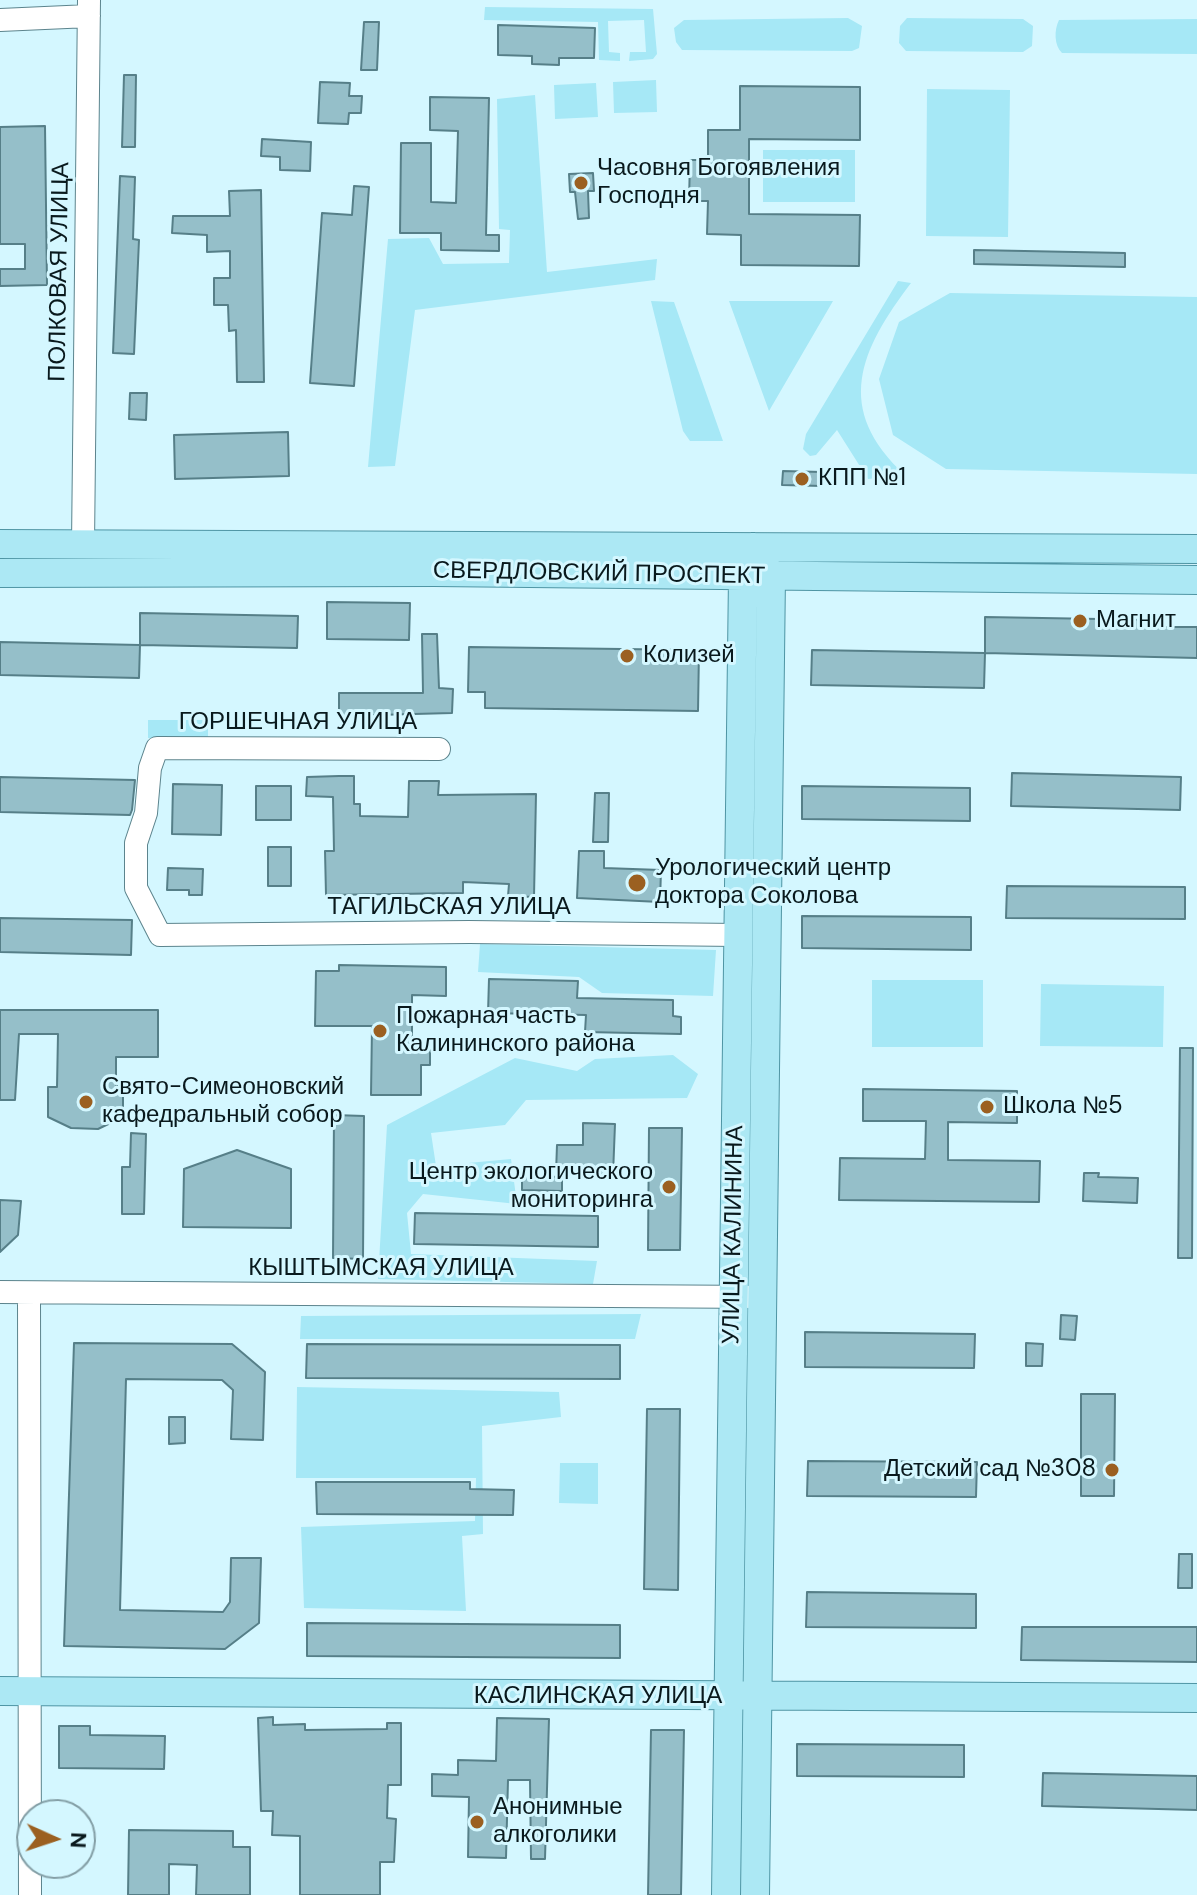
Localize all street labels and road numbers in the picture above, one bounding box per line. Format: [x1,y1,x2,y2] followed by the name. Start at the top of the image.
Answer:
[44,162,76,382] street label: ПОЛКОВАЯ УЛИЦА
[433,557,765,591] street label: СВЕРДЛОВСКИЙ ПРОСПЕКТ
[179,709,417,737] street label: ГОРШЕЧНАЯ УЛИЦА
[327,894,571,922] street label: ТАГИЛЬСКАЯ УЛИЦА
[718,1125,750,1345] street label: УЛИЦА КАЛИНИНА
[248,1255,514,1283] street label: КЫШТЫМСКАЯ УЛИЦА
[474,1683,722,1711] street label: КАСЛИНСКАЯ УЛИЦА

